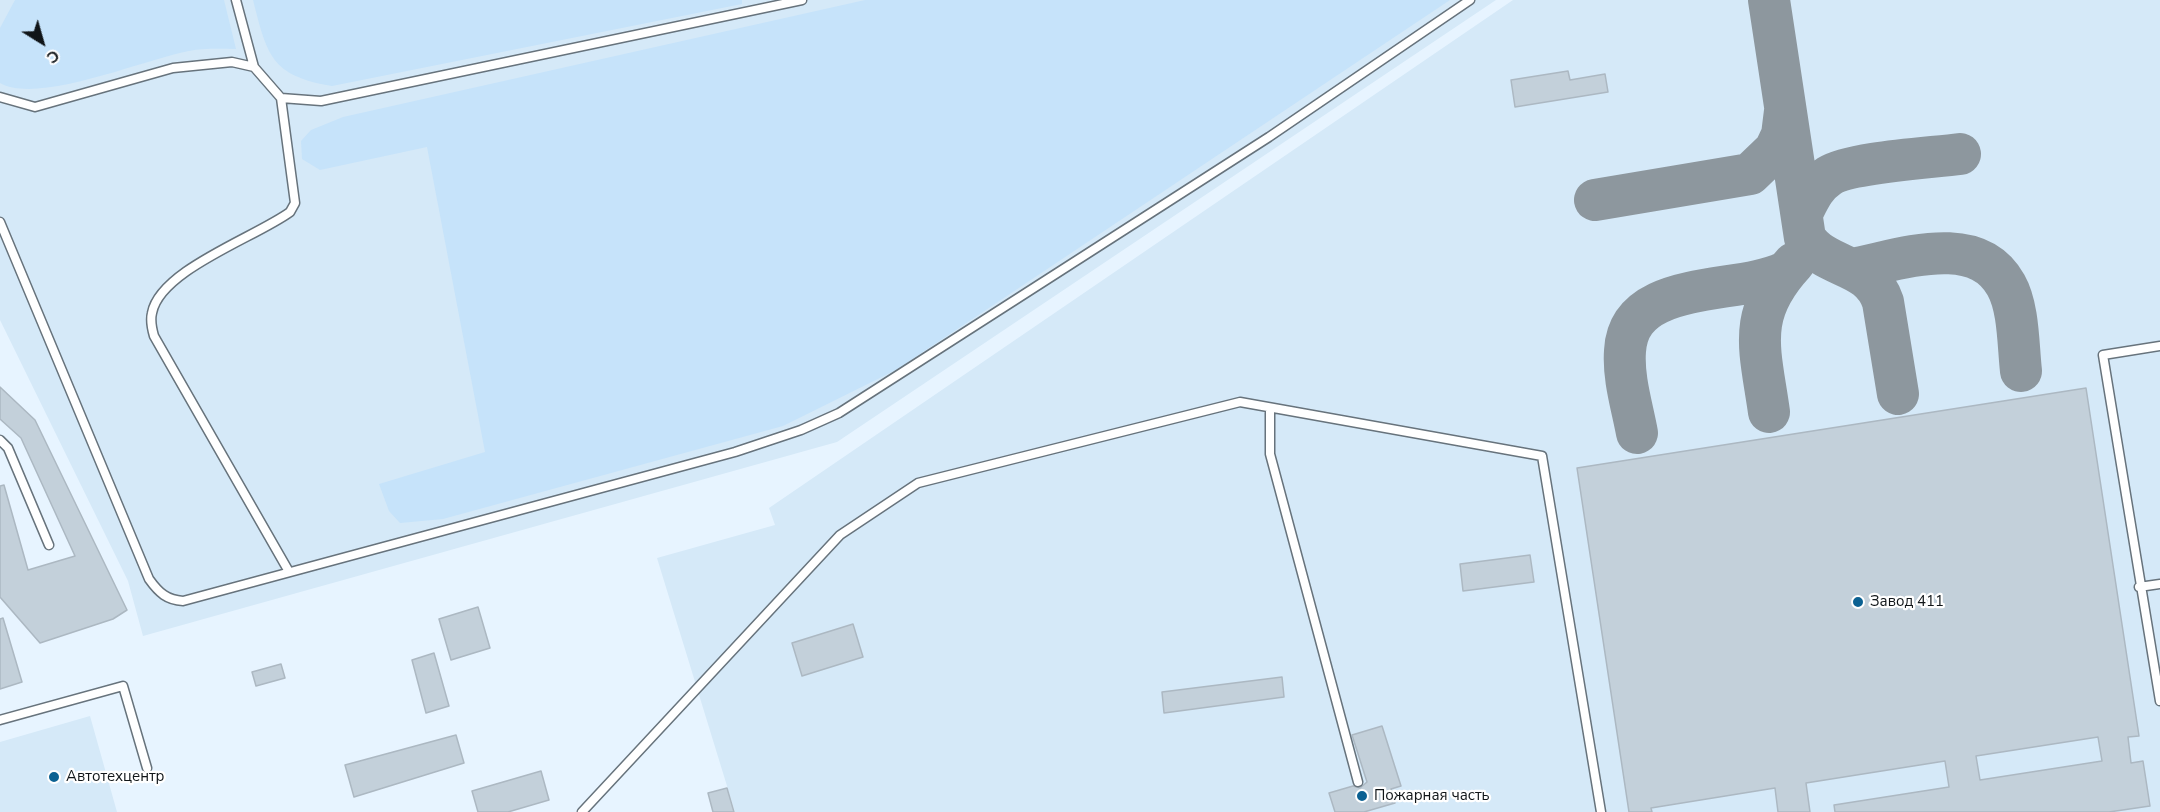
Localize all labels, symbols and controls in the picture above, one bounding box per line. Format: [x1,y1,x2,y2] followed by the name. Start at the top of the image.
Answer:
[12,12,72,72] north arrow
[42,44,64,68] text: С
[1870,593,1944,611] place label: Завод 411
[1851,595,1865,609] marker: Завод 411
[66,768,165,786] place label: Автотехцентр
[47,770,61,784] marker: Автотехцентр
[1374,787,1490,805] place label: Пожарная часть
[1355,789,1369,803] marker: Пожарная часть

